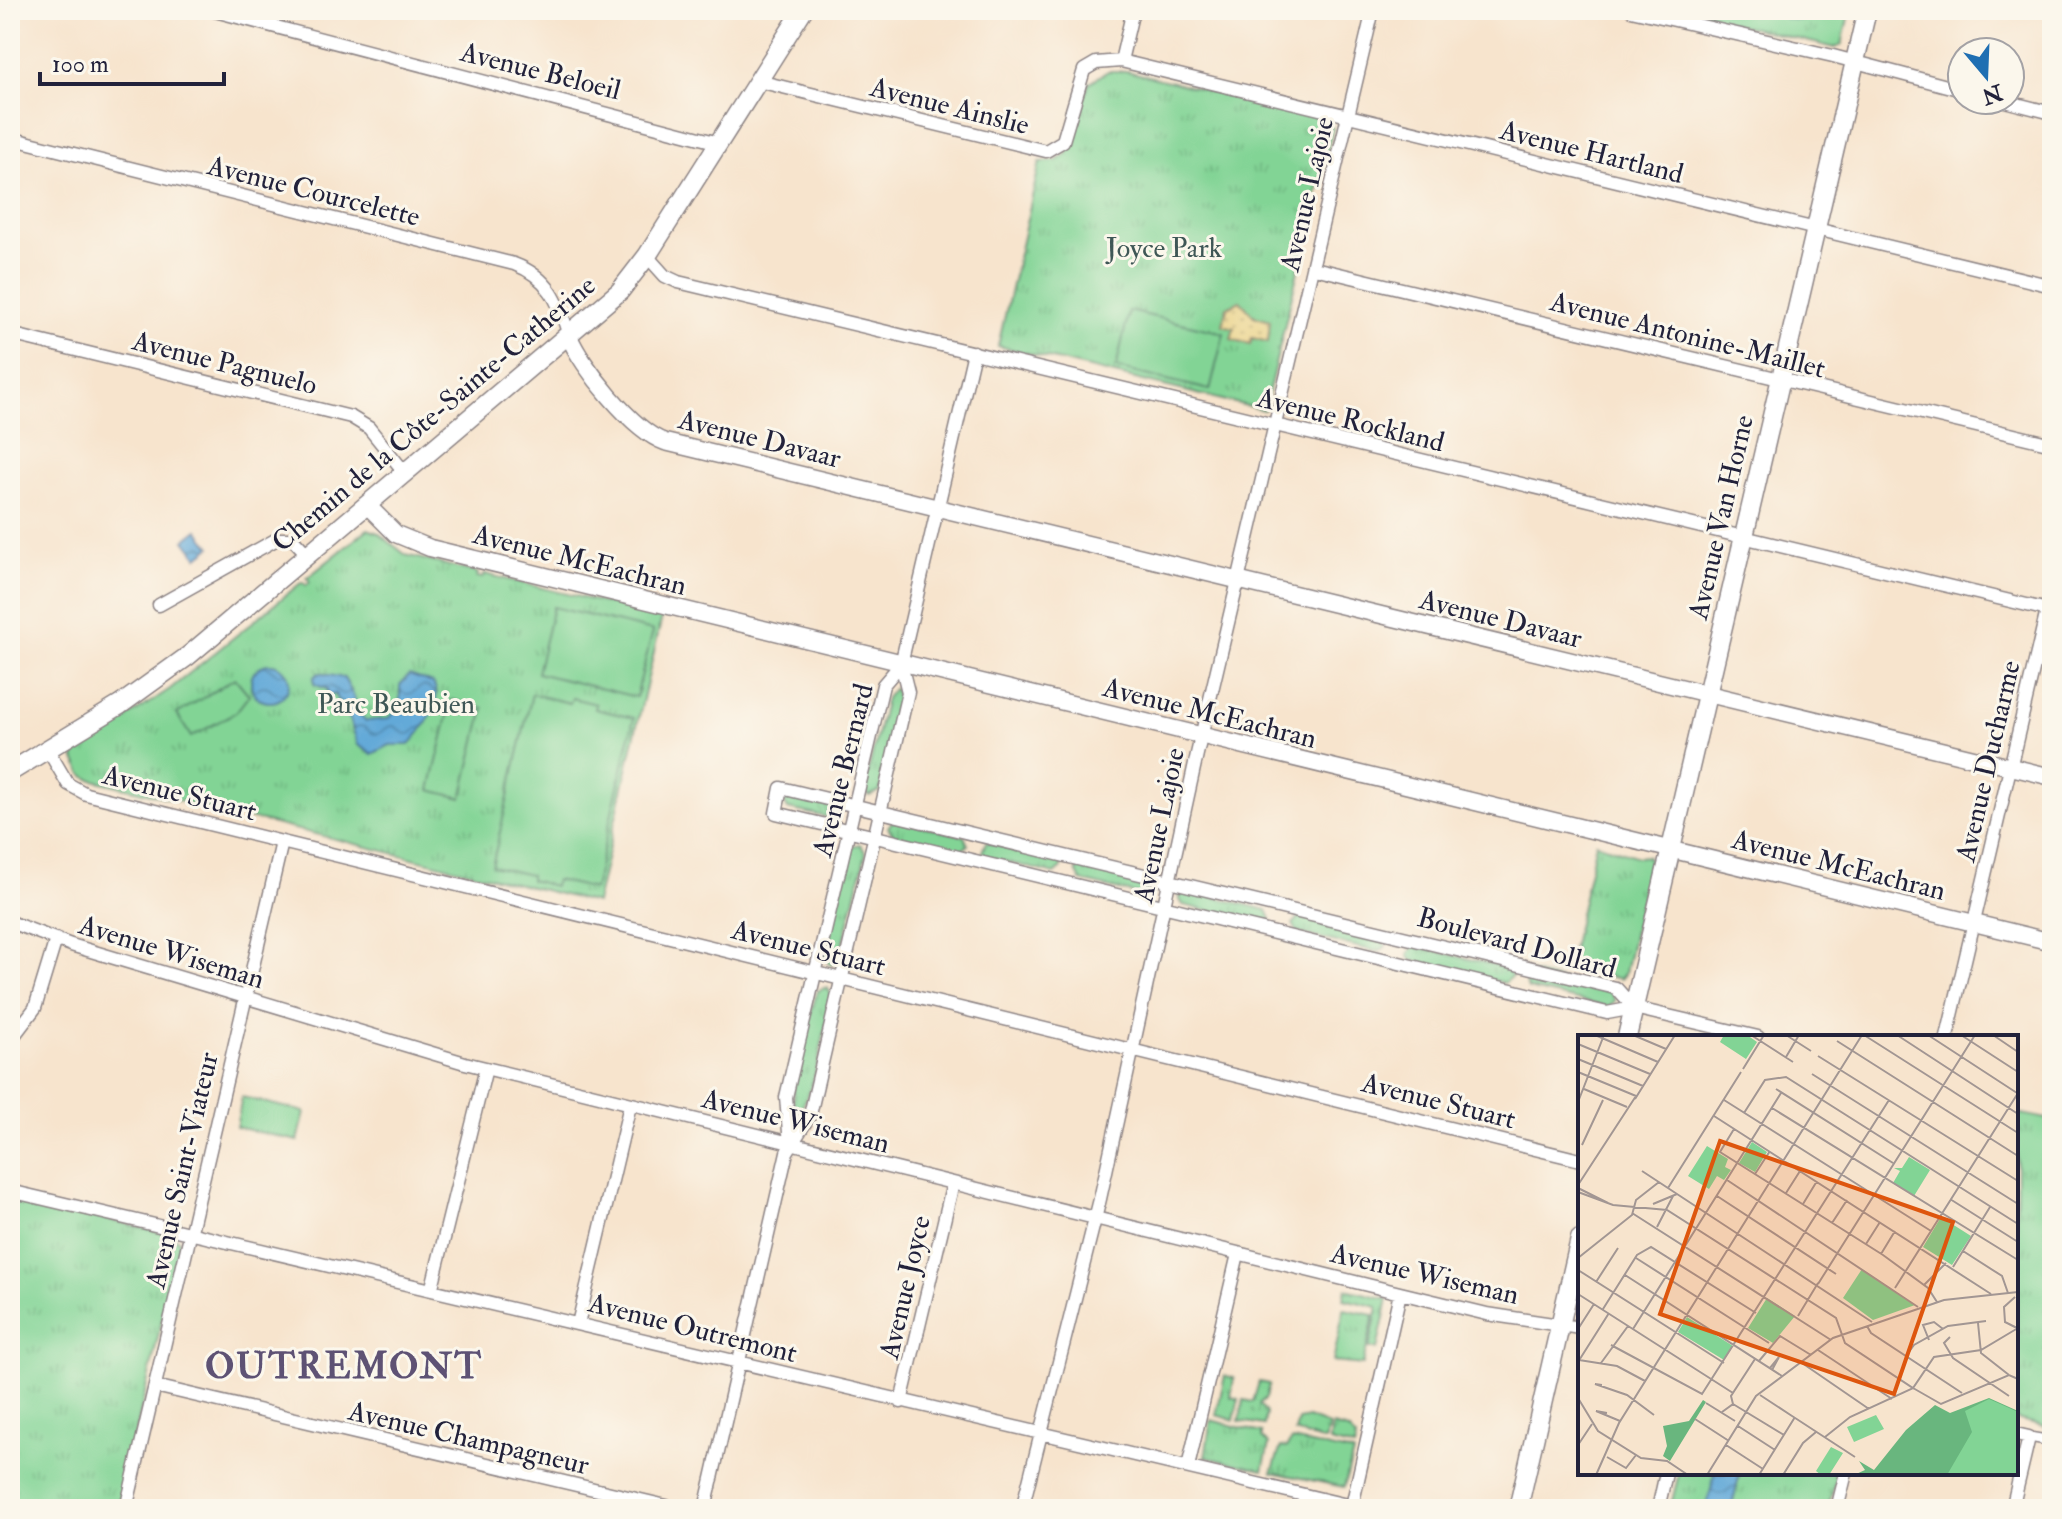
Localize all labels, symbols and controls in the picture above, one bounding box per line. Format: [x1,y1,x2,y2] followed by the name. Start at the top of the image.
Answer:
[456,34,624,108] street label: Avenue Beloeil
[40,36,224,86] scale bar
[1946,36,2026,116] north arrow
[52,49,109,80] text: 100 m
[866,70,1033,143] street label: Avenue Ainslie
[1978,77,2007,111] text: N
[1272,113,1342,276] street label: Avenue Lajoie
[1495,113,1687,192] street label: Avenue Hartland
[203,148,424,235] street label: Avenue Courcelette
[1105,231,1223,266] park label: Joyce Park
[265,268,603,560] street label: Chemin de la Côte-Sainte-Catherine
[1545,284,1829,387] street label: Avenue Antonine-Maillet
[128,323,321,403] street label: Avenue Pagnuelo
[1252,380,1448,461] street label: Avenue Rockland
[674,402,845,477] street label: Avenue Davaar
[1681,411,1762,624] street label: Avenue Van Horne
[468,517,690,604] street label: Avenue McEachran
[1415,582,1586,657] street label: Avenue Davaar
[1948,657,2029,866] street label: Avenue Ducharme
[1098,670,1320,757] street label: Avenue McEachran
[805,680,882,862] street label: Avenue Bernard
[317,687,475,722] park label: Parc Beaubien
[1126,744,1193,907] street label: Avenue Lajoie
[98,757,260,829] street label: Avenue Stuart
[1727,822,1949,909] street label: Avenue McEachran
[1413,900,1620,987] street label: Boulevard Dollard
[74,907,268,997] street label: Avenue Wiseman
[727,912,889,984] street label: Avenue Stuart
[1578,1035,2018,1475] inset map
[138,1048,227,1293] street label: Avenue Saint-Viateur
[1357,1065,1519,1137] street label: Avenue Stuart
[697,1081,893,1162] street label: Avenue Wiseman
[872,1212,939,1363] street label: Avenue Joyce
[1326,1236,1522,1313] street label: Avenue Wiseman
[584,1285,801,1371] street label: Avenue Outremont
[205,1344,483,1389] district label: OUTREMONT
[344,1394,593,1483] street label: Avenue Champagneur

